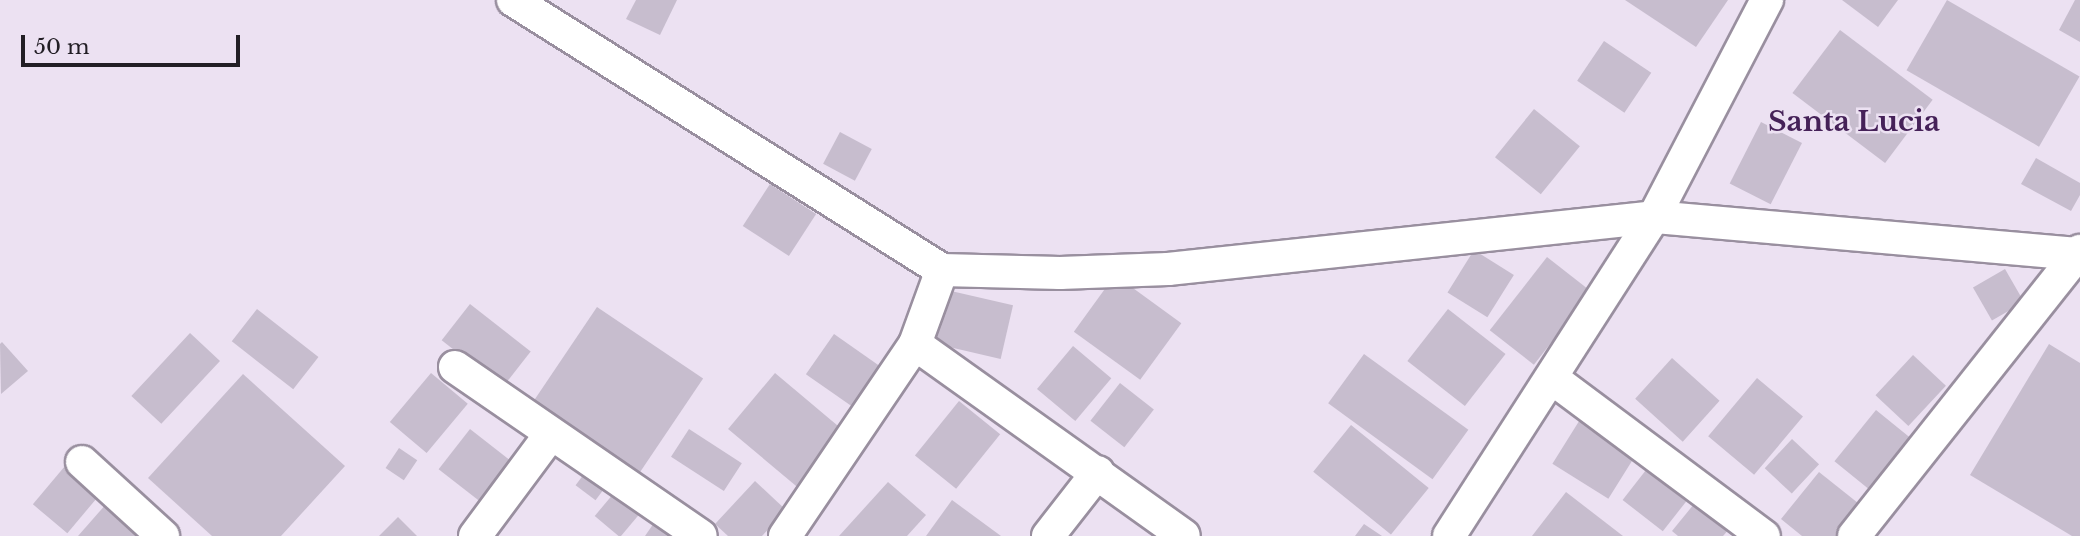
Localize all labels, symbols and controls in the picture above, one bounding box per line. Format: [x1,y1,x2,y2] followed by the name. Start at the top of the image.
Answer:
[24,21,243,65] scale bar
[34,34,89,60] text: 50 m
[1768,105,1940,139] district label: Santa Lucia

